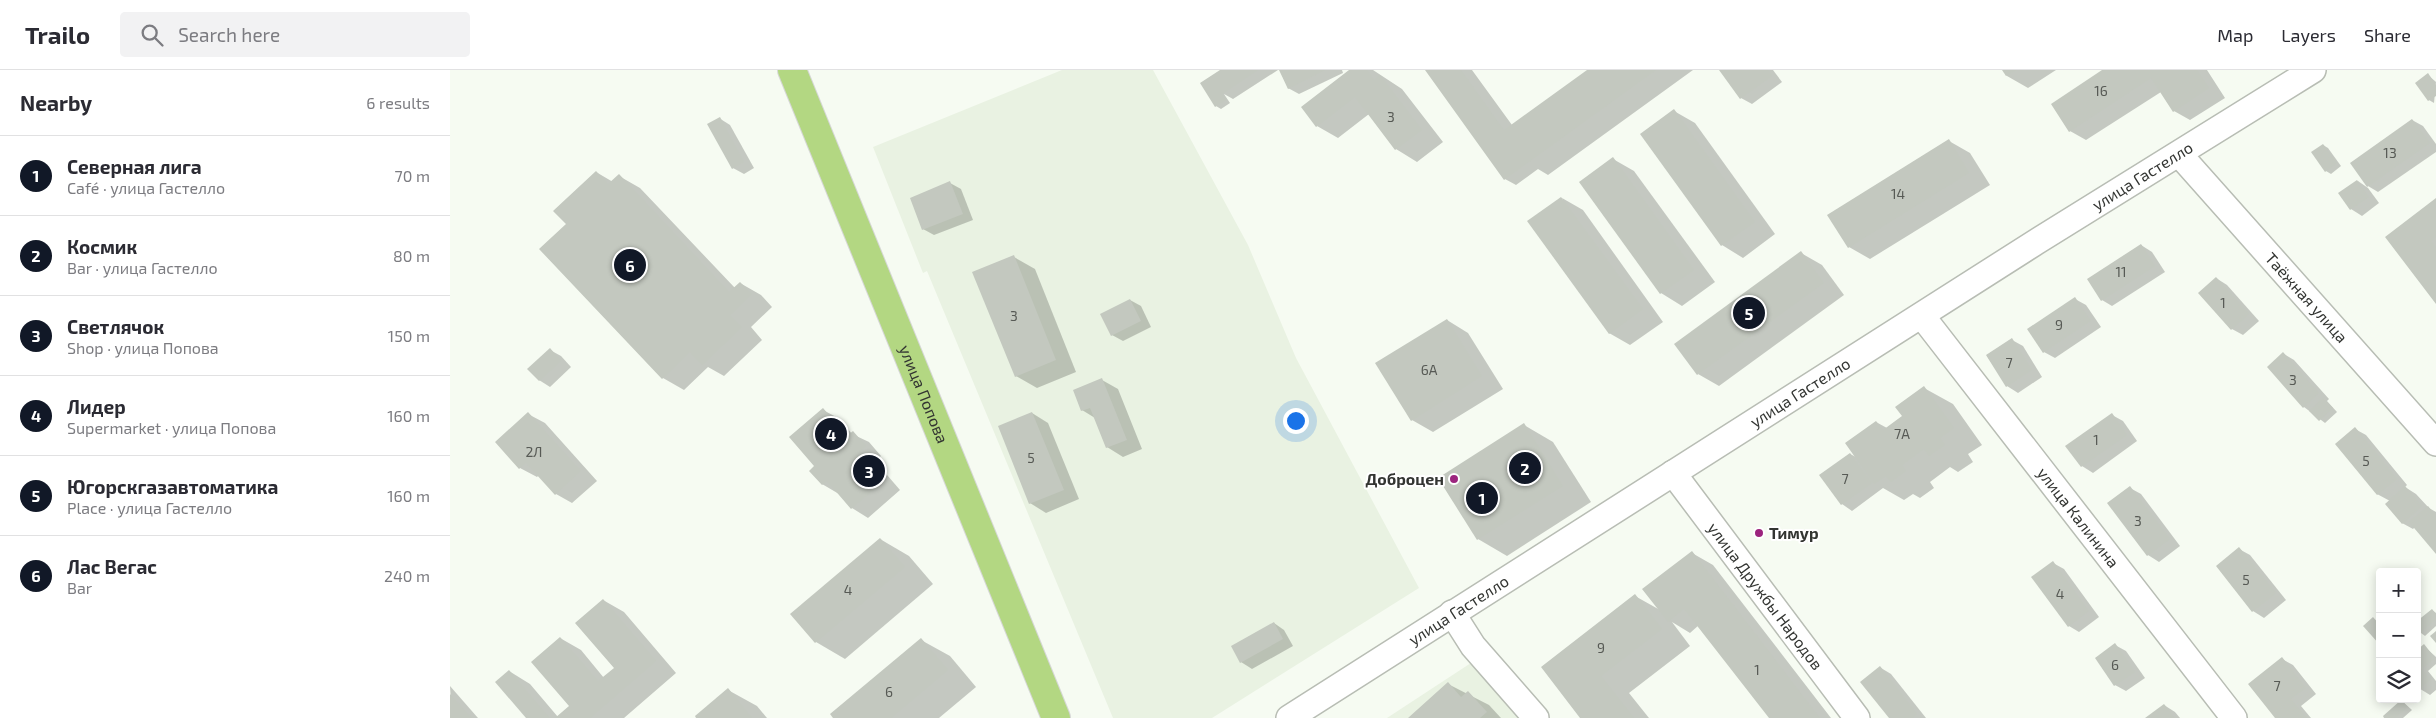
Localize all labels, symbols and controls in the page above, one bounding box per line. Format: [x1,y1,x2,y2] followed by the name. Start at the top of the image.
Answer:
[120,12,470,57] search box
[25,20,90,49] text: Trailo
[138,21,166,49] icon: search
[178,23,280,46] text: Search here
[2217,24,2253,46] text: Map
[2281,24,2336,46] text: Layers
[2364,24,2411,46] text: Share
[2094,82,2108,99] house number: 16
[20,90,92,115] text: Nearby
[366,93,430,112] text: 6 results
[1387,108,1395,125] house number: 3
[2088,137,2196,215] street label: улица Гастелло
[2383,144,2397,161] house number: 13
[67,155,202,178] text: Северная лига
[33,166,39,185] text: 1
[395,166,430,185] text: 70 m
[67,178,225,197] text: Café · улица Гастелло
[1891,185,1905,202] house number: 14
[67,235,137,258] text: Космик
[31,246,41,265] text: 2
[393,246,430,265] text: 80 m
[614,246,646,284] pin: 6
[2262,248,2352,346] street label: Таёжная улица
[67,258,218,277] text: Bar · улица Гастелло
[2115,263,2127,280] house number: 11
[1733,294,1765,332] pin: 5
[2220,294,2226,311] house number: 1
[1010,307,1018,324] house number: 3
[67,315,164,338] text: Светлячок
[2055,316,2063,333] house number: 9
[31,326,41,345] text: 3
[388,326,430,345] text: 150 m
[67,338,219,357] text: Shop · улица Попова
[895,342,953,446] street label: улица Попова
[1746,353,1853,432] street label: улица Гастелло
[2005,354,2013,371] house number: 7
[1421,361,1438,378] house number: 6А
[2289,371,2297,388] house number: 3
[67,395,126,418] text: Лидер
[31,406,41,425] text: 4
[387,406,430,425] text: 160 m
[1283,408,1309,434] your location
[815,415,847,453] pin: 4
[67,418,276,437] text: Supermarket · улица Попова
[1894,425,1910,442] house number: 7А
[2093,431,2099,448] house number: 1
[526,443,542,460] house number: 2Л
[1027,449,1035,466] house number: 5
[1509,449,1541,487] pin: 2
[853,452,885,490] pin: 3
[2362,452,2370,469] house number: 5
[2033,463,2124,571] street label: улица Калинина
[1365,469,1444,488] place label: Доброцен
[1841,470,1849,487] house number: 7
[1448,473,1460,485] marker: Доброцен
[67,475,278,498] text: Югорскгазавтоматика
[1466,479,1498,517] pin: 1
[32,486,40,505] text: 5
[387,486,430,505] text: 160 m
[67,498,232,517] text: Place · улица Гастелло
[2134,512,2142,529] house number: 3
[1704,518,1827,673] street label: улица Дружбы Народов
[1769,523,1819,542] place label: Тимур
[1753,527,1765,539] marker: Тимур
[67,555,157,578] text: Лас Вегас
[31,566,41,585] text: 6
[384,566,430,585] text: 240 m
[2376,568,2421,703] map controls
[2376,568,2421,613] button: +
[1405,571,1512,649] street label: улица Гастелло
[2242,571,2250,588] house number: 5
[67,578,92,597] text: Bar
[844,581,852,598] house number: 4
[2056,585,2064,602] house number: 4
[2376,613,2421,658] button: −
[1597,639,1605,656] house number: 9
[2111,656,2119,673] house number: 6
[2376,658,2421,703] button: layers
[1754,661,1760,678] house number: 1
[2273,677,2281,694] house number: 7
[885,683,893,700] house number: 6

